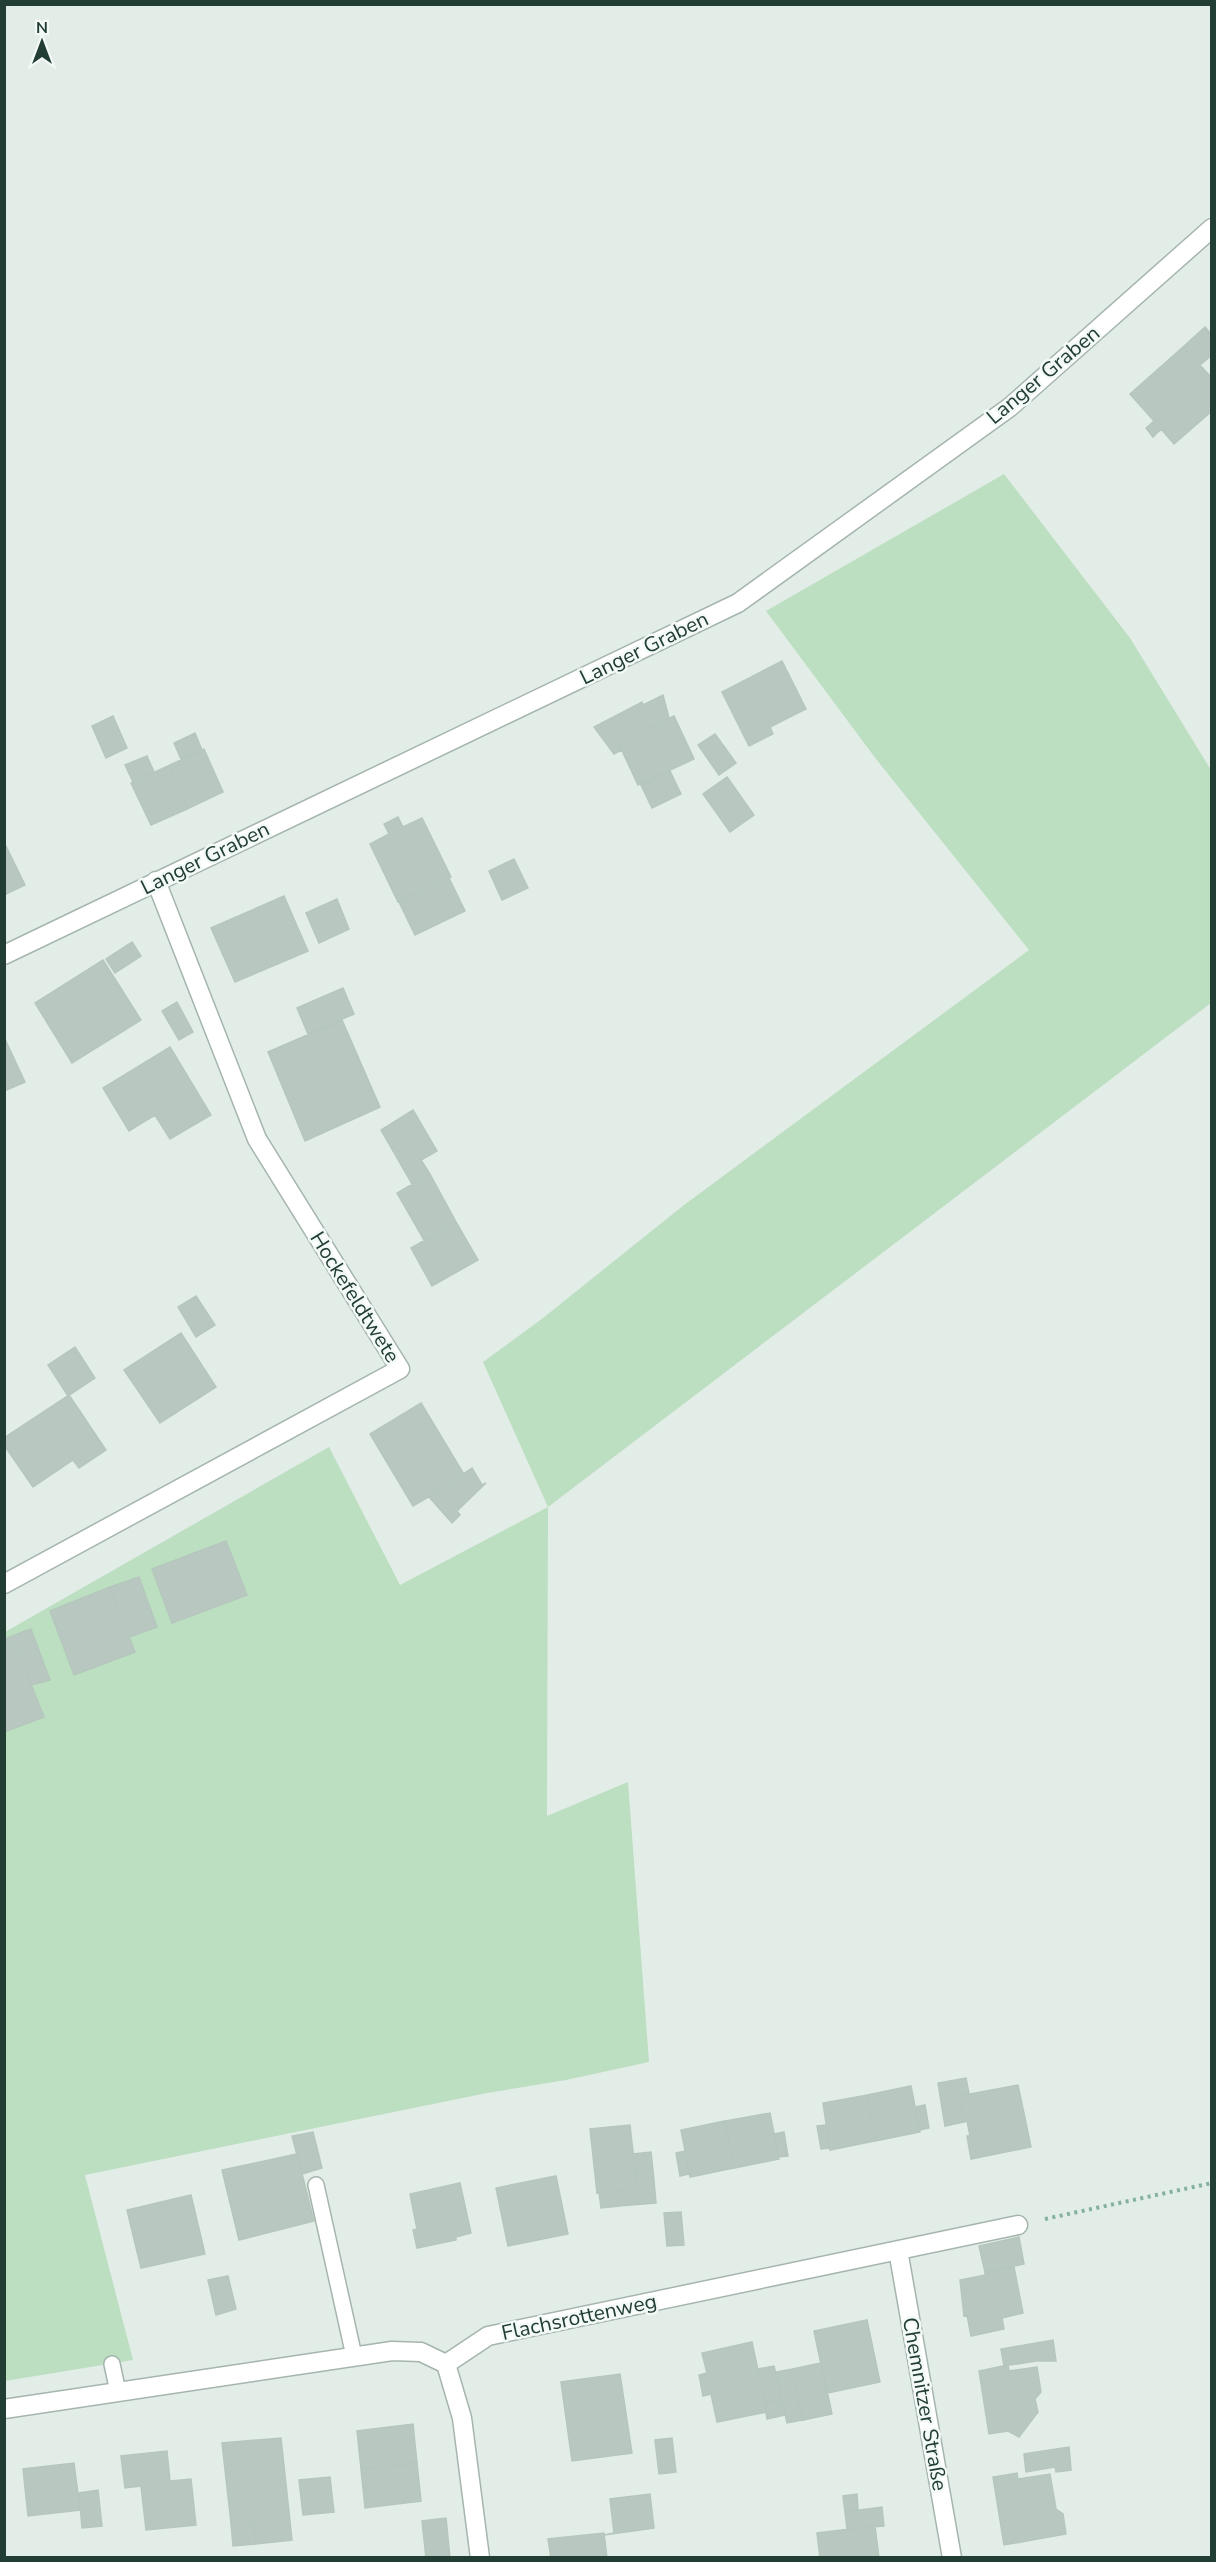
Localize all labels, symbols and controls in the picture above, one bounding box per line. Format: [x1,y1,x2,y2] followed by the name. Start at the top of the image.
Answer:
[12,12,72,72] north arrow
[36,17,48,39] text: N
[980,319,1106,431] street label: Langer Graben
[575,605,713,691] street label: Langer Graben
[136,815,274,901] street label: Langer Graben
[303,1226,407,1368] street label: Hockefeldtwete
[499,2287,659,2347] street label: Flachsrottenweg
[896,2315,954,2493] street label: Chemnitzer Straße

